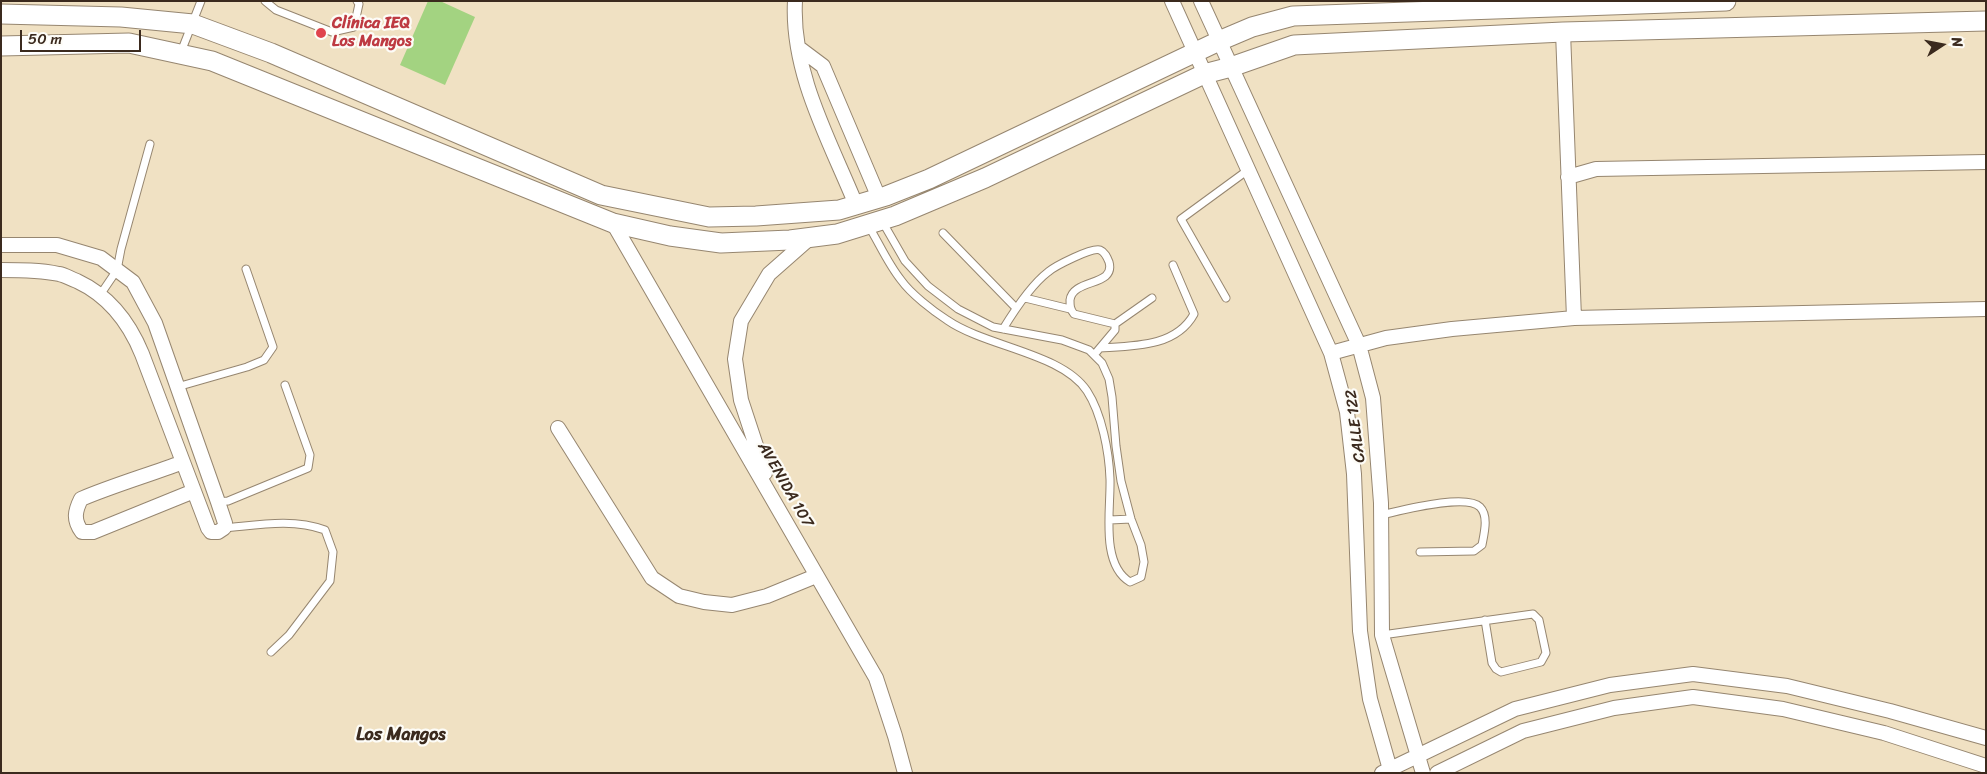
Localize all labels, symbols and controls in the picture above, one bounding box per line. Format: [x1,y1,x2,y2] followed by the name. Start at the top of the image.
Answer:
[332,14,412,52] place label: Clínica IEQ Los Mangos
[22,20,144,52] scale bar
[1917,20,1967,70] north arrow
[28,26,62,52] text: 50 m
[314,26,328,40] marker: Clínica IEQ Los Mangos
[1944,35,1970,49] text: N
[1342,388,1370,464] street label: CALLE 122
[753,439,817,531] street label: AVENIDA 107
[356,724,446,746] district label: Los Mangos

